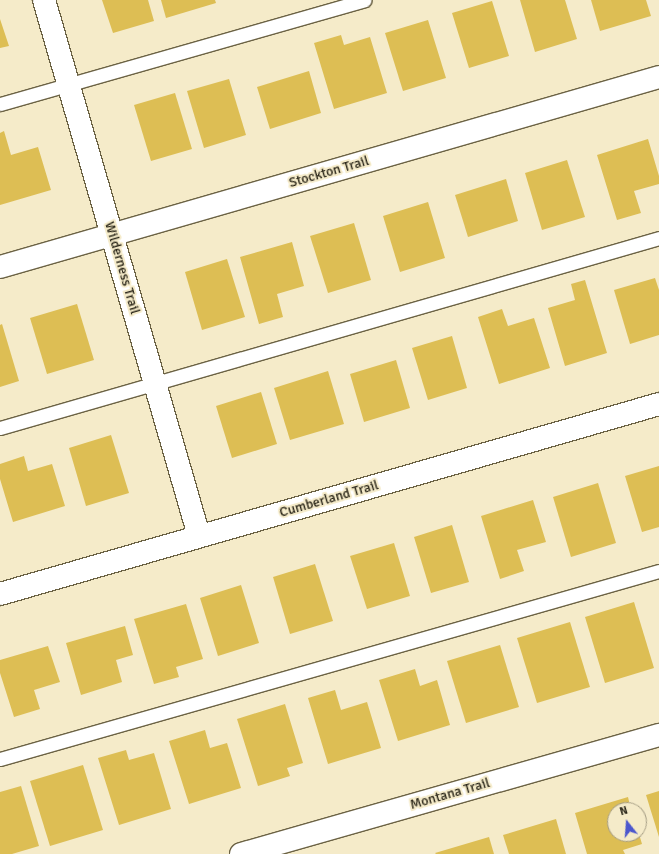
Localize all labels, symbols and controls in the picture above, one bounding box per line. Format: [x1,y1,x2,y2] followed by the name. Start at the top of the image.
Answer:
[287,153,371,191] street label: Stockton Trail
[101,220,143,316] street label: Wilderness Trail
[277,477,381,521] street label: Cumberland Trail
[408,775,492,813] street label: Montana Trail
[607,802,647,842] north arrow
[618,804,629,818] text: N

